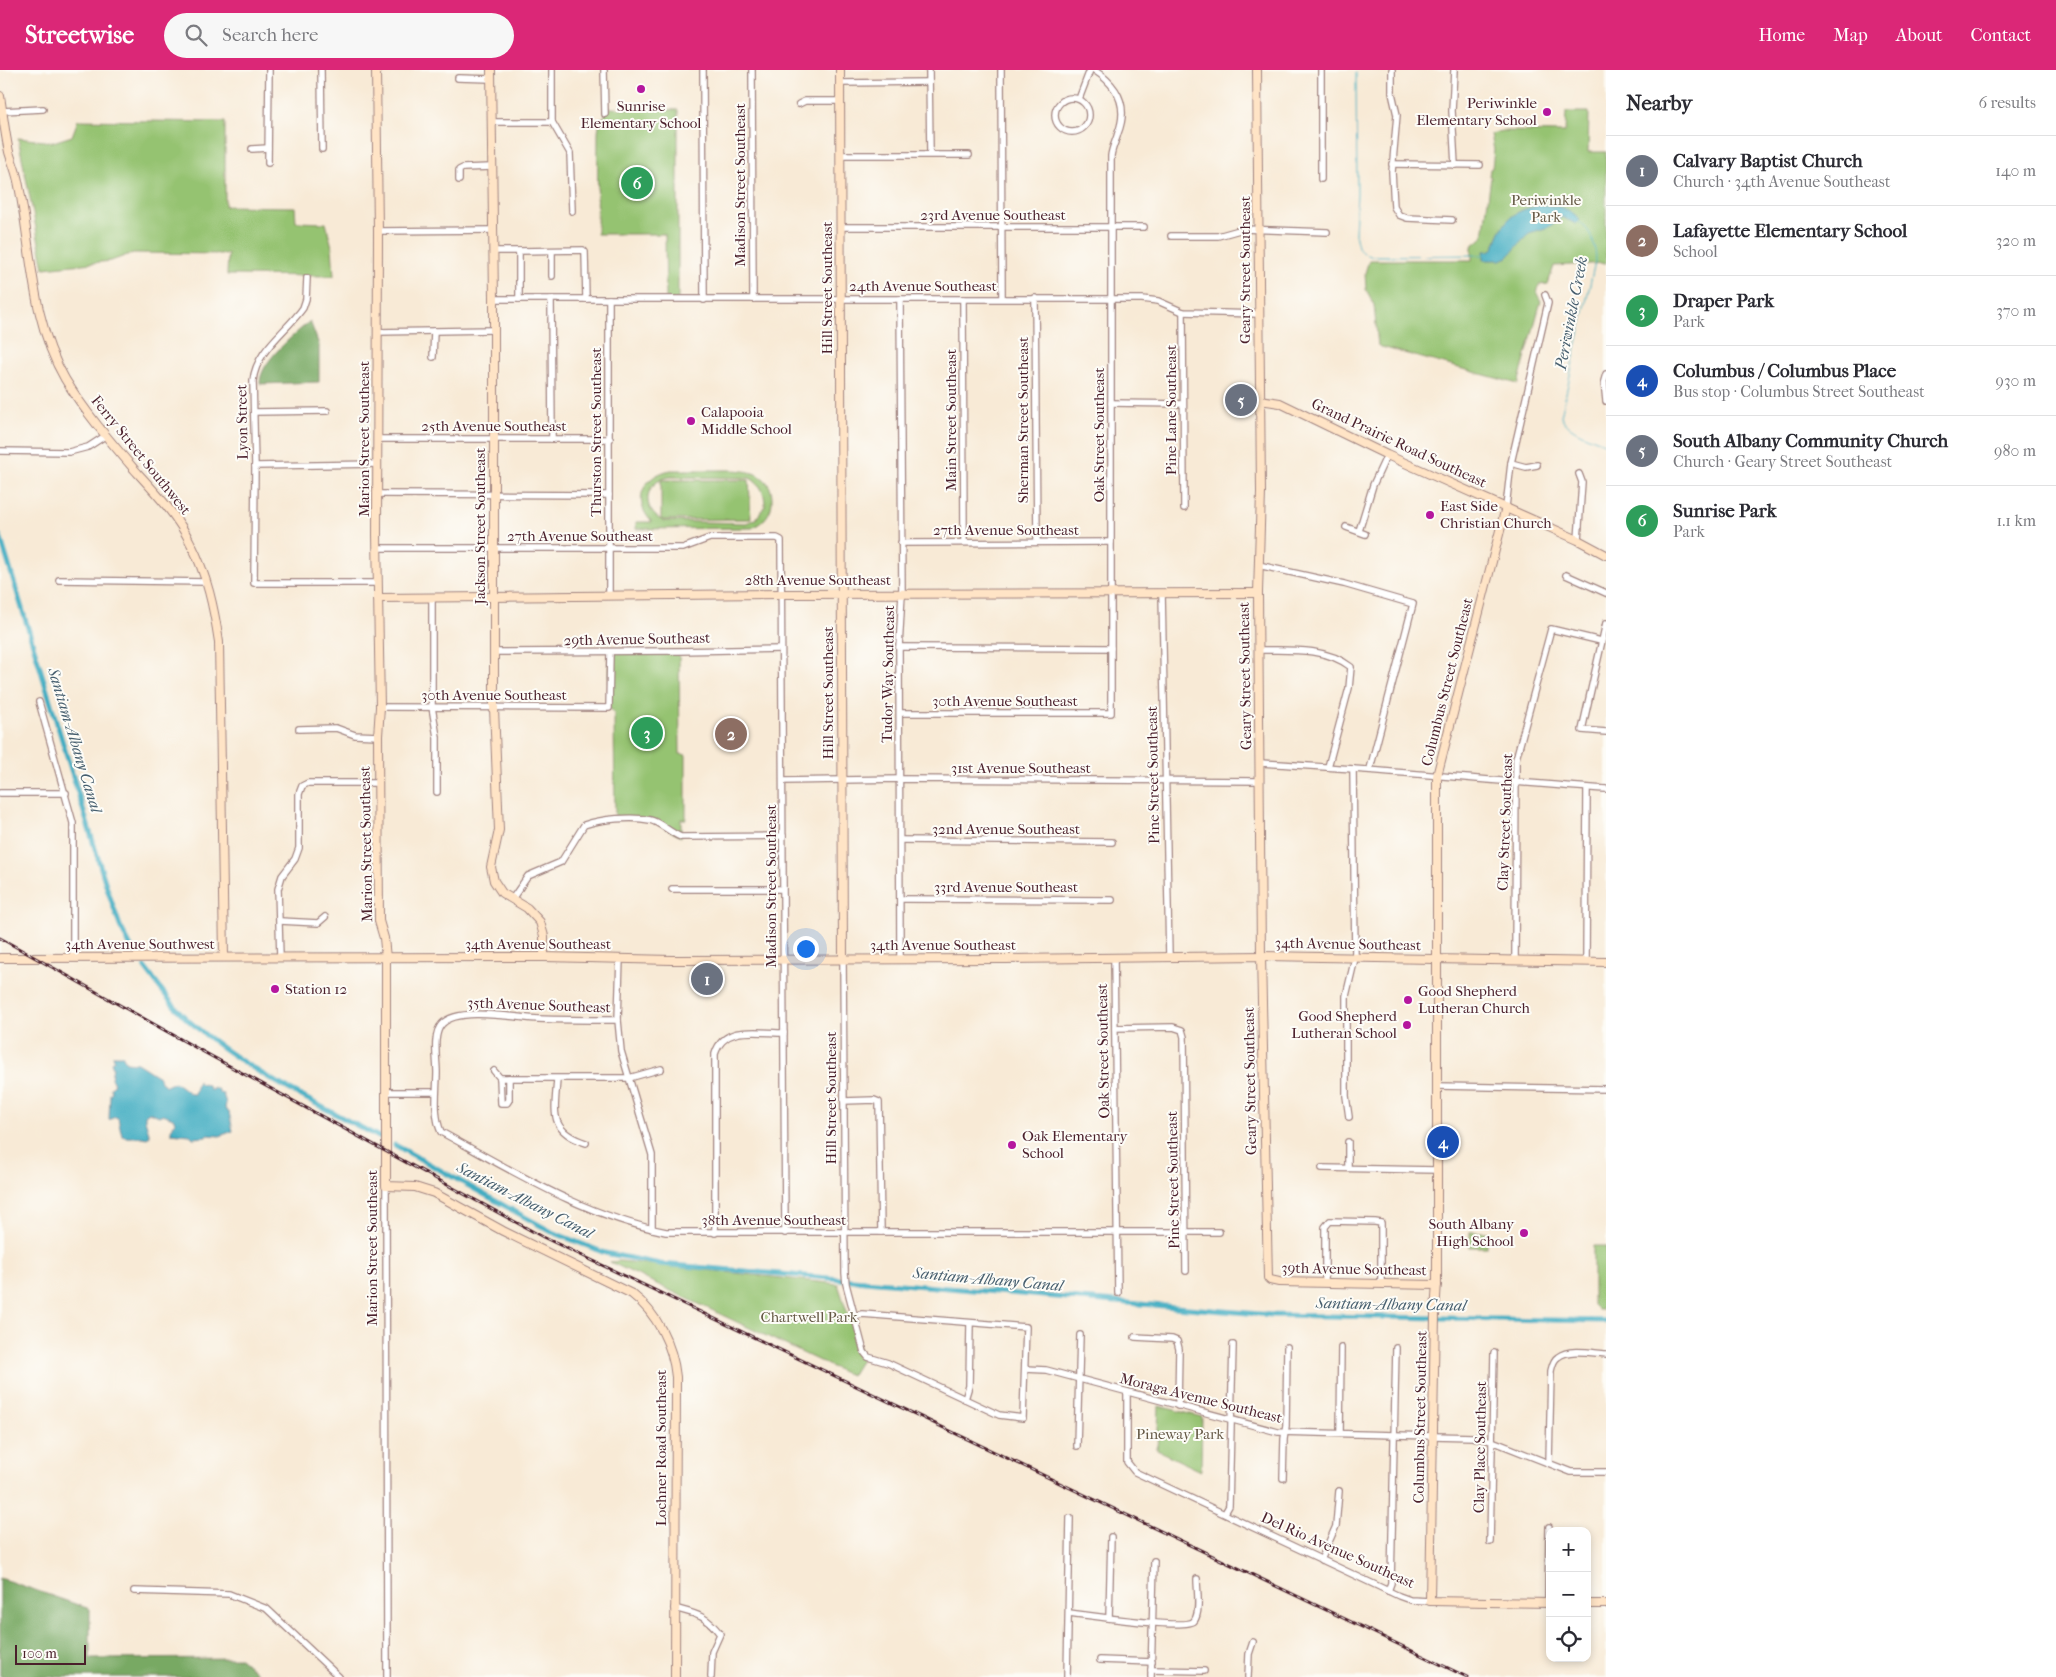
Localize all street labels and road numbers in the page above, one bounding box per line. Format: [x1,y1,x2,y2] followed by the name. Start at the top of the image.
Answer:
[731,103,749,267] street label: Madison Street Southeast
[1236,195,1254,344] street label: Geary Street Southeast
[920,206,1066,224] street label: 23rd Avenue Southeast
[818,221,836,355] street label: Hill Street Southeast
[849,277,998,295] street label: 24th Avenue Southeast
[1014,336,1032,503] street label: Sherman Street Southeast
[1162,344,1180,475] street label: Pine Lane Southeast
[587,347,605,517] street label: Thurston Street Southeast
[942,348,960,491] street label: Main Street Southeast
[355,360,373,517] street label: Marion Street Southeast
[1090,367,1108,503] street label: Oak Street Southeast
[232,383,252,460] street label: Lyon Street
[87,392,195,519] street label: Ferry Street Southwest
[1309,394,1490,492] street label: Grand Prairie Road Southeast
[421,417,567,435] street label: 25th Avenue Southeast
[471,447,489,605] street label: Jackson Street Southeast
[933,521,1080,539] street label: 27th Avenue Southeast
[507,527,654,545] street label: 27th Avenue Southeast
[745,571,892,589] street label: 28th Avenue Southeast
[1417,595,1477,768] street label: Columbus Street Southeast
[1235,601,1255,750] street label: Geary Street Southeast
[878,604,898,743] street label: Tudor Way Southeast
[819,626,837,760] street label: Hill Street Southeast
[563,629,711,649] street label: 29th Avenue Southeast
[421,686,567,704] street label: 30th Avenue Southeast
[932,692,1078,710] street label: 30th Avenue Southeast
[1143,705,1163,844] street label: Pine Street Southeast
[1494,752,1516,891] street label: Clay Street Southeast
[951,759,1092,777] street label: 31st Avenue Southeast
[356,765,376,922] street label: Marion Street Southeast
[762,804,780,968] street label: Madison Street Southeast
[932,820,1081,838] street label: 32nd Avenue Southeast
[934,878,1079,896] street label: 33rd Avenue Southeast
[1275,934,1422,954] street label: 34th Avenue Southeast
[65,935,216,953] street label: 34th Avenue Southwest
[465,935,612,953] street label: 34th Avenue Southeast
[870,936,1017,954] street label: 34th Avenue Southeast
[1093,983,1113,1119] street label: Oak Street Southeast
[467,993,612,1017] street label: 35th Avenue Southeast
[1240,1006,1260,1155] street label: Geary Street Southeast
[822,1031,840,1165] street label: Hill Street Southeast
[1163,1110,1183,1249] street label: Pine Street Southeast
[363,1169,381,1326] street label: Marion Street Southeast
[702,1211,847,1229] street label: 38th Avenue Southeast
[1281,1259,1427,1279] street label: 39th Avenue Southeast
[1409,1330,1431,1504] street label: Columbus Street Southeast
[652,1369,670,1526] street label: Lochner Road Southeast
[1118,1369,1285,1427] street label: Moraga Avenue Southeast
[1470,1380,1490,1513] street label: Clay Place Southeast
[1258,1508,1418,1592] street label: Del Rio Avenue Southeast

